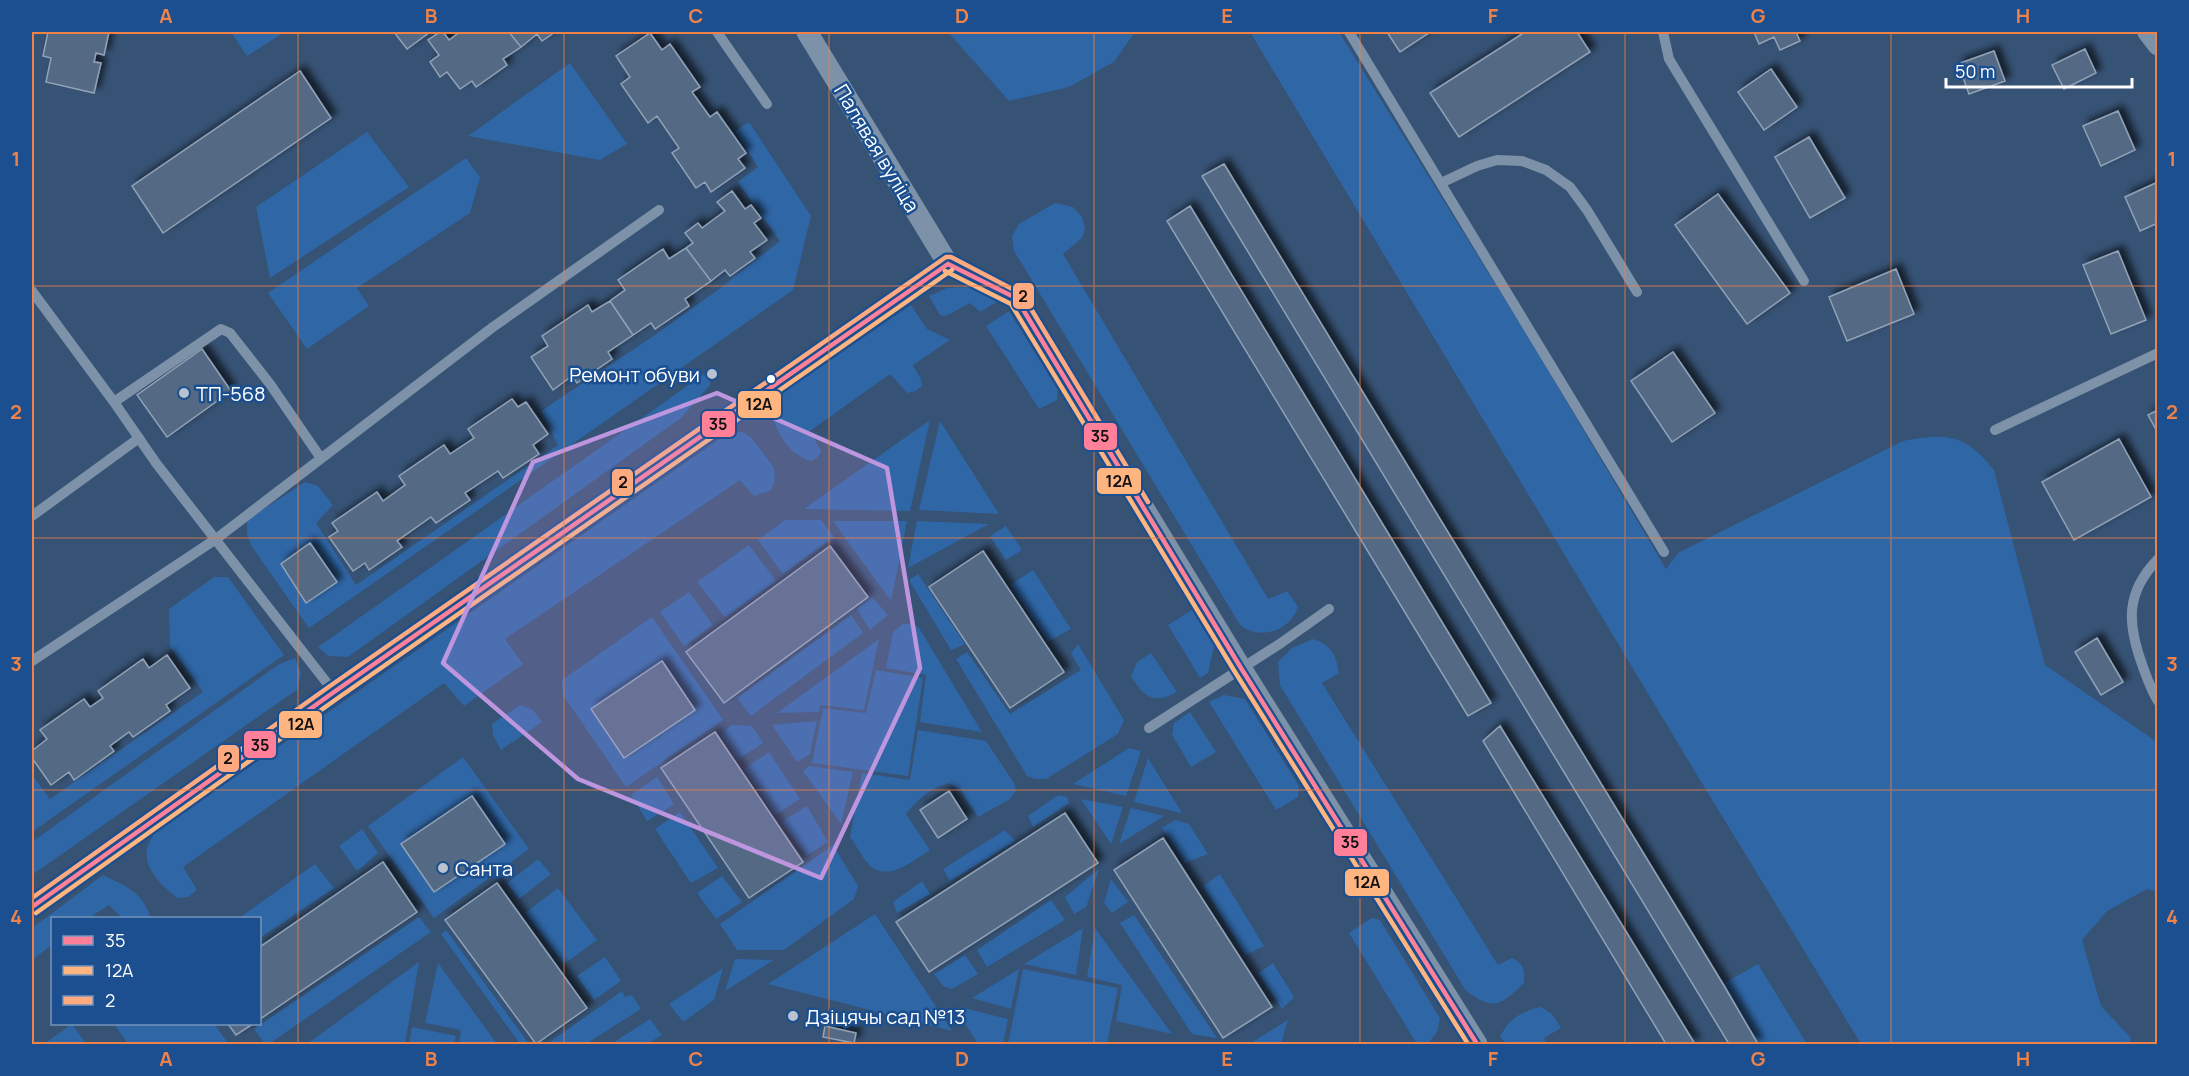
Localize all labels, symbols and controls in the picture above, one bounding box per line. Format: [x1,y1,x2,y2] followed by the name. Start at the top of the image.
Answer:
[159,2,173,29] text: A
[425,2,438,29] text: B
[689,2,703,29] text: C
[955,2,969,29] text: D
[1221,2,1233,29] text: E
[1488,2,1499,29] text: F
[1751,2,1766,29] text: G
[2016,2,2030,29] text: H
[1946,51,2132,89] scale bar
[1955,59,1995,83] text: 50 m
[828,79,926,217] street label: Палявая вуліца
[12,145,20,172] text: 1
[2168,145,2176,172] text: 1
[1012,282,1035,310] line badge: 2
[1018,285,1028,307] text: 2
[569,361,700,388] place label: Ремонт обуви
[705,367,719,381] marker: Ремонт обуви
[765,373,777,385] unlabelled marker
[196,380,266,407] place label: ТП-568
[177,386,191,400] marker: ТП-568
[737,390,782,419] line badge: 12А
[746,393,773,415] text: 12А
[10,398,22,425] text: 2
[2166,398,2178,425] text: 2
[701,410,736,438] line badge: 35
[709,413,727,435] text: 35
[1083,422,1118,451] line badge: 35
[1091,425,1109,447] text: 35
[1096,467,1142,495] line badge: 12А
[611,468,634,497] line badge: 2
[1106,470,1133,492] text: 12А
[618,471,628,493] text: 2
[10,650,22,677] text: 3
[2166,650,2178,677] text: 3
[278,710,323,739] line badge: 12А
[288,713,315,735] text: 12А
[243,730,277,759] line badge: 35
[251,734,269,756] text: 35
[217,744,240,773] line badge: 2
[223,747,233,769] text: 2
[1333,828,1368,857] line badge: 35
[1341,831,1359,853] text: 35
[455,855,513,882] place label: Санта
[436,861,450,875] marker: Санта
[1344,868,1390,897] line badge: 12А
[1354,871,1381,893] text: 12А
[10,903,22,930] text: 4
[2166,903,2178,930] text: 4
[51,917,261,1025] legend
[105,928,125,952] text: 35
[105,958,134,982] text: 12А
[105,988,115,1012] text: 2
[805,1003,965,1030] place label: Дзіцячы сад №13
[786,1009,800,1023] marker: Дзіцячы сад №13
[159,1045,173,1072] text: A
[425,1045,438,1072] text: B
[689,1045,703,1072] text: C
[955,1045,969,1072] text: D
[1221,1045,1233,1072] text: E
[1488,1045,1499,1072] text: F
[1751,1045,1766,1072] text: G
[2016,1045,2030,1072] text: H

